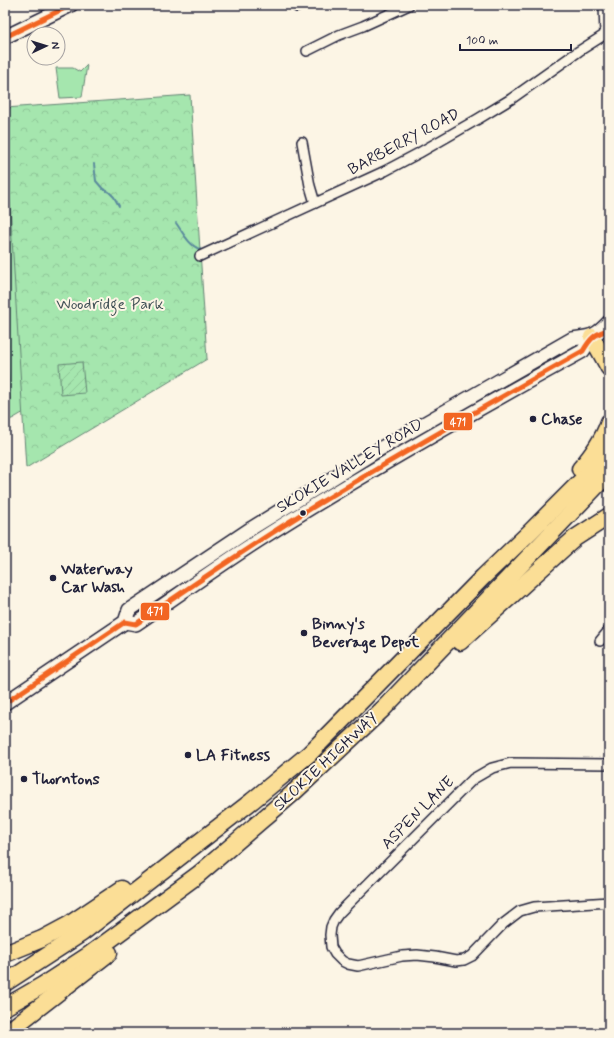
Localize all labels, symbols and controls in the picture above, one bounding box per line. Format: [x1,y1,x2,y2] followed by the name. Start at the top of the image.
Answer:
[26,26,66,66] north arrow
[460,26,571,52] scale bar
[466,33,498,49] text: 100 m
[48,41,62,50] text: N
[344,104,464,180] street label: BARBERRY ROAD
[56,294,164,316] park label: Woodridge Park
[541,409,582,430] place label: Chase
[443,412,473,431] line badge: 471
[273,414,427,518] street label: SKOKIE VALLEY ROAD
[528,414,538,424] marker: Chase
[450,416,466,430] text: 471
[298,508,308,518] unlabelled marker
[60,559,133,598] place label: Waterway Car Wash
[48,573,58,583] marker: Waterway Car Wash
[140,602,170,621] line badge: 471
[147,605,163,619] text: 471
[312,614,420,654] place label: Binny's Beverage Depot
[299,628,309,638] marker: Binny's Beverage Depot
[269,708,383,816] street label: SKOKIE HIGHWAY
[196,745,271,766] place label: LA Fitness
[183,750,193,760] marker: LA Fitness
[32,769,100,790] place label: Thorntons
[377,772,459,854] street label: ASPEN LANE
[19,774,29,784] marker: Thorntons

